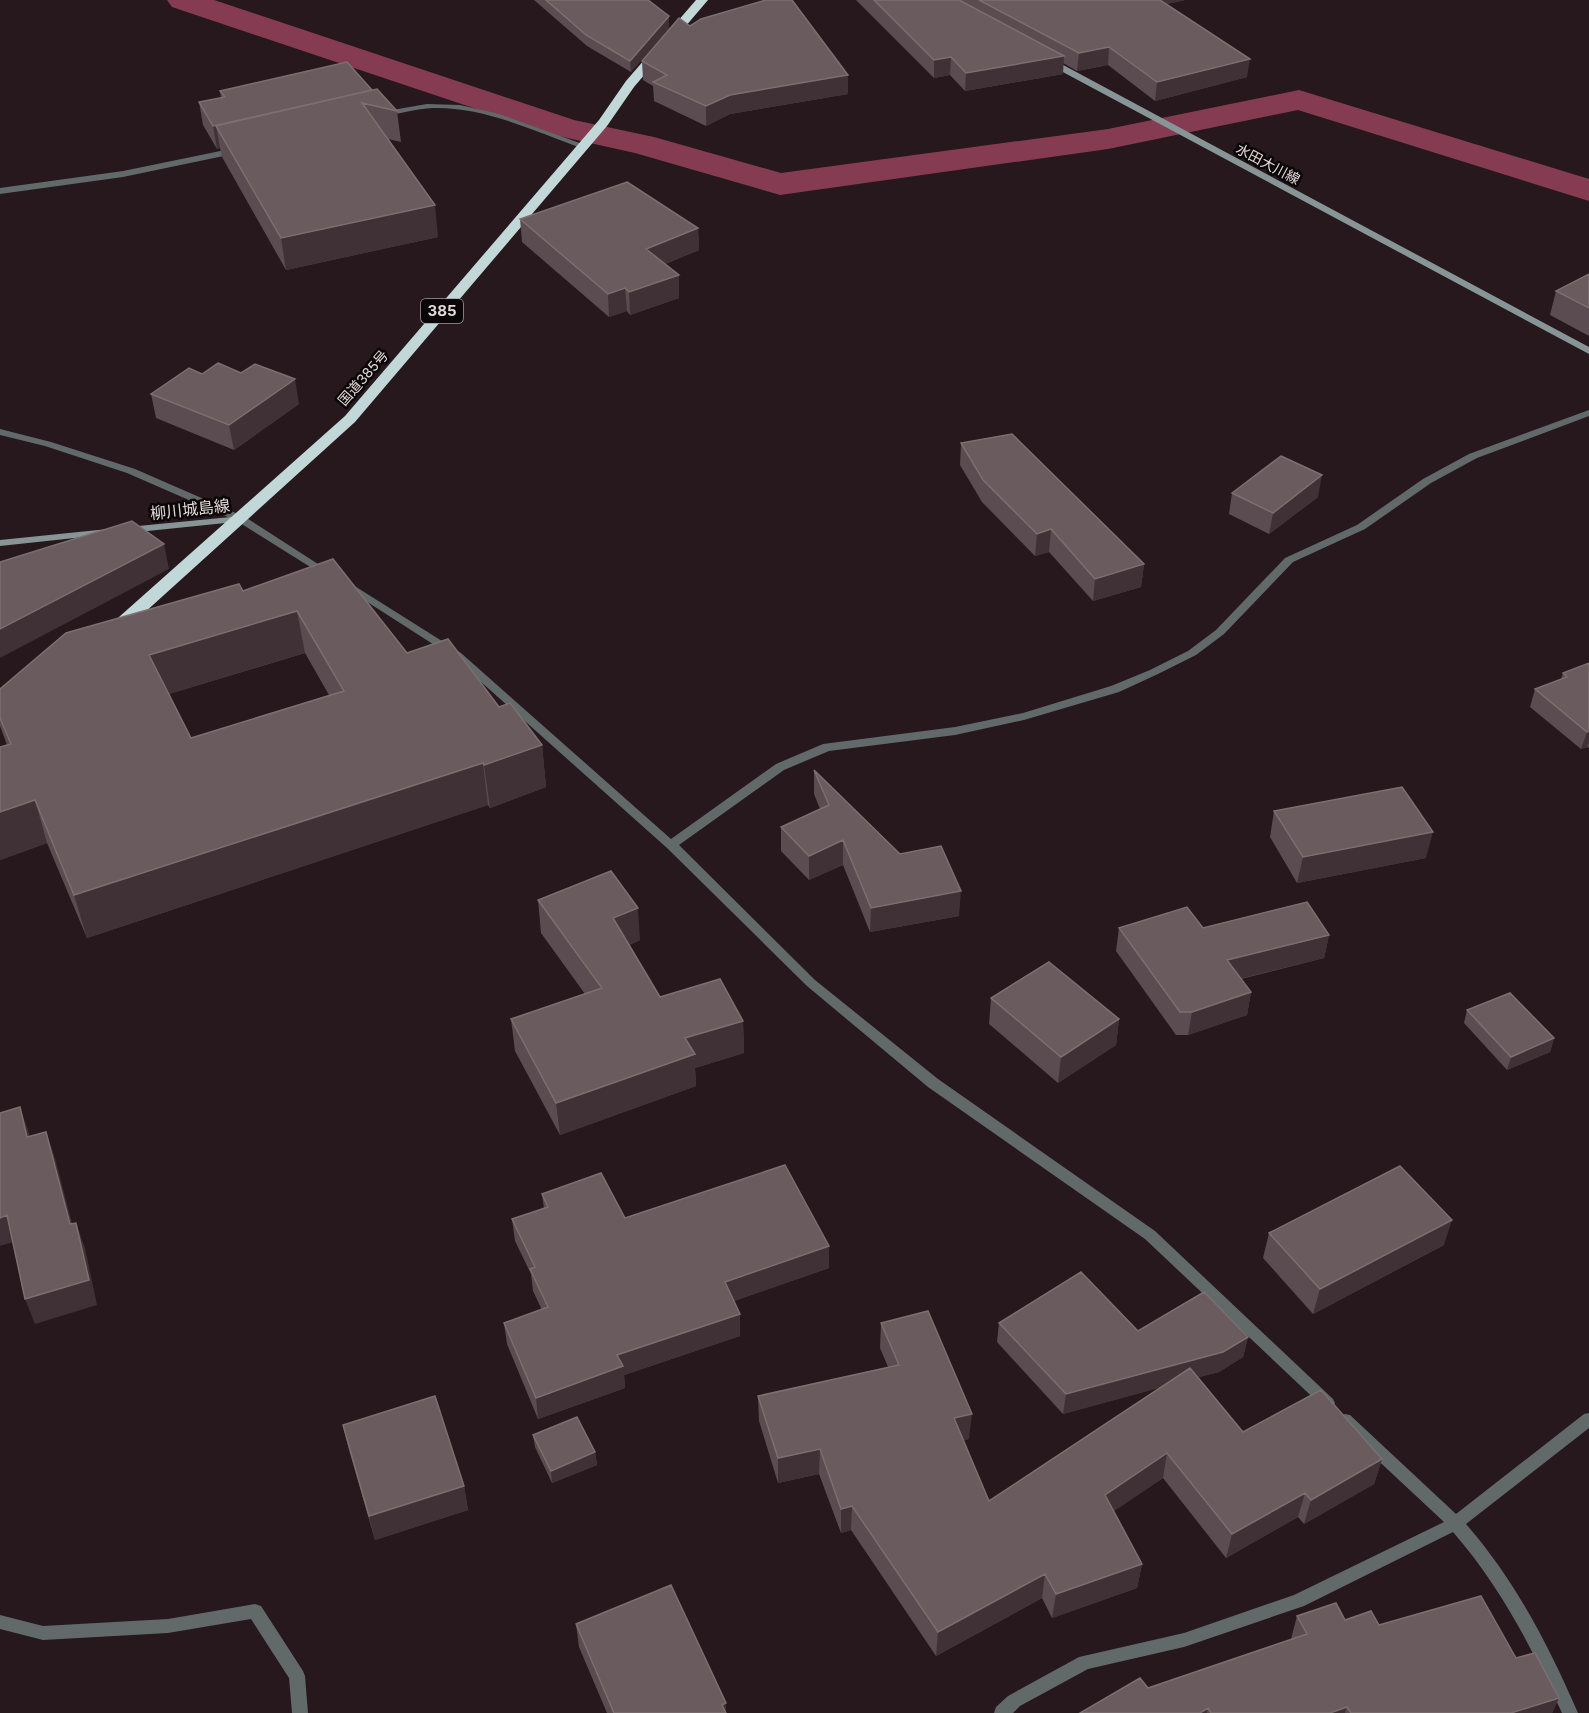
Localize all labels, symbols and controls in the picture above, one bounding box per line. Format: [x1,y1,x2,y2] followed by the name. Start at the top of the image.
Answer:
[1233,140,1303,187] street label: 水田大川線
[421,299,463,323] road number: 385
[334,347,391,409] street label: 国道385号
[149,495,231,523] street label: 柳川城島線

